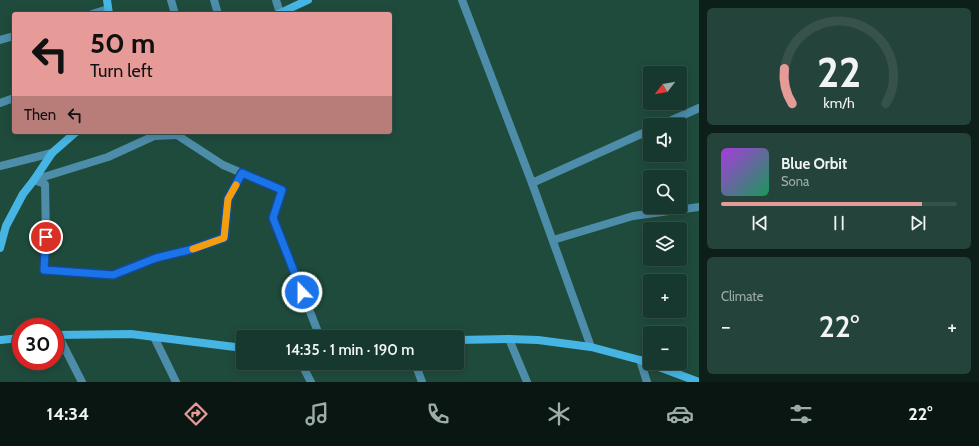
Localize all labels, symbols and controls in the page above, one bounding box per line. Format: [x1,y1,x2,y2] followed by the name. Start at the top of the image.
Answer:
[90,26,155,60] text: 50 m
[24,28,76,80] icon: left
[817,47,861,97] text: 22
[90,60,153,82] text: Turn left
[643,66,687,110] north arrow
[643,66,687,370] map controls
[823,94,855,112] text: km/h
[64,104,86,126] icon: left
[24,106,56,124] text: Then
[643,118,687,162] button: sound
[781,155,847,173] text: Blue Orbit
[643,170,687,214] button: search
[781,173,809,189] text: Sona
[749,212,771,234] icon: previous
[828,212,850,234] icon: pause
[907,212,929,234] icon: next
[29,220,63,254] pin
[643,222,687,266] button: layers
[35,226,57,248] icon: arrive
[281,271,323,313] position arrow
[643,274,687,318] button: +
[721,288,763,304] text: Climate
[819,308,859,345] text: 22°
[721,313,731,340] text: −
[947,313,957,340] text: +
[12,318,64,370] speed limit sign: 30
[643,326,687,370] button: −
[286,341,414,359] text: 14:35 · 1 min · 190 m
[182,400,210,428] icon: directions
[303,400,331,428] icon: music
[424,400,452,428] icon: phone
[545,400,573,428] icon: climate
[666,400,694,428] icon: car
[787,400,815,428] icon: filters
[47,403,89,425] text: 14:34
[908,403,932,425] text: 22°

